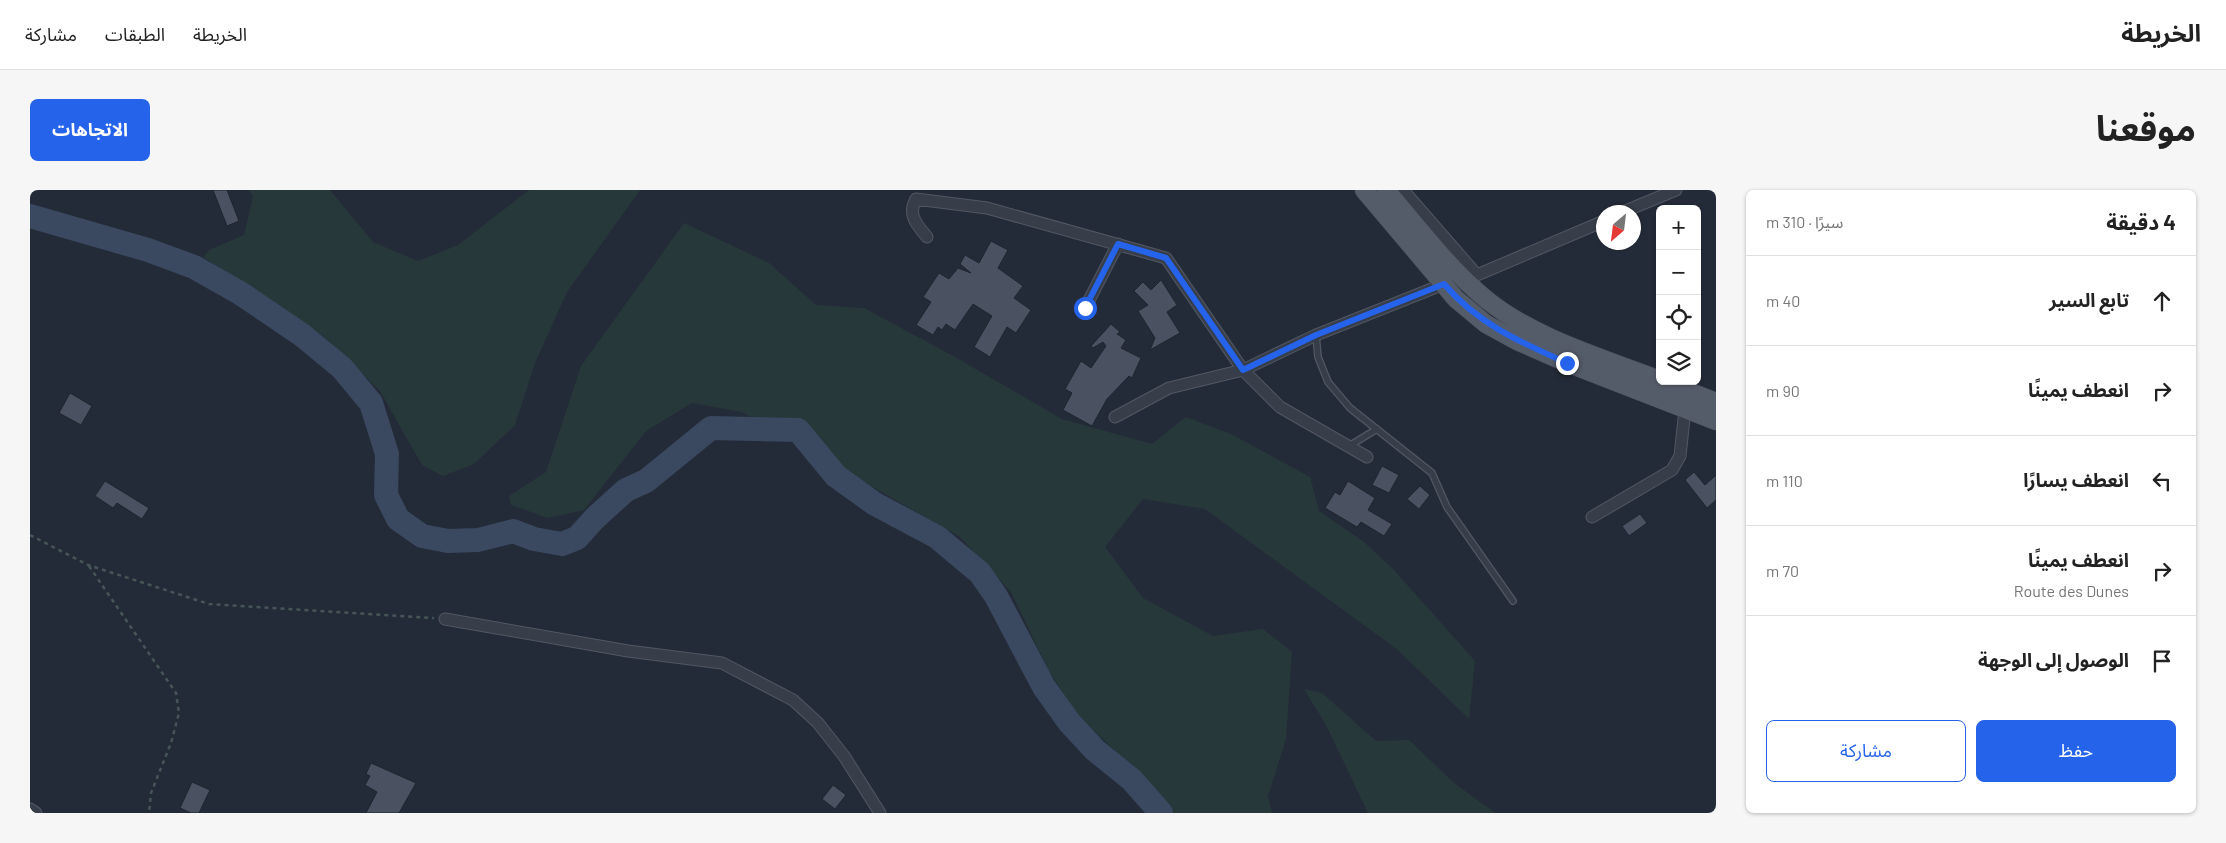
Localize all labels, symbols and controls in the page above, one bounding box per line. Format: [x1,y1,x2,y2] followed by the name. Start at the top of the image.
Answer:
[2121,18,2201,47] text: الخريطة
[25,23,77,45] text: مشاركة
[105,23,165,45] text: الطبقات
[193,23,247,45] text: الخريطة
[30,99,150,161] button: الاتجاهات
[2096,106,2196,148] text: موقعنا
[1596,205,1641,250] north arrow
[1656,205,1701,385] map controls
[1656,205,1701,250] button: +
[2106,209,2176,234] text: 4 دقيقة
[1766,212,1843,231] text: سيرًا · 310 m
[1656,250,1701,295] button: −
[2148,287,2176,315] icon: ahead
[2049,288,2129,311] text: تابع السير
[1766,291,1800,310] text: 40 m
[1656,295,1701,340] button: locate
[1074,297,1097,320] route start
[1656,340,1701,385] button: layers
[1556,352,1579,375] route end
[2148,377,2176,405] icon: right
[2028,378,2129,401] text: انعطف يمينًا
[1766,381,1800,400] text: 90 m
[2148,467,2176,495] icon: left
[2023,468,2129,491] text: انعطف يسارًا
[1766,471,1803,490] text: 110 m
[2028,548,2129,571] text: انعطف يمينًا
[2148,557,2176,585] icon: right
[1766,561,1799,580] text: 70 m
[2014,581,2129,600] text: Route des Dunes
[2148,647,2176,675] icon: arrive
[1978,648,2129,671] text: الوصول إلى الوجهة
[1766,720,1966,782] button: مشاركة
[1976,720,2176,782] button: حفظ

